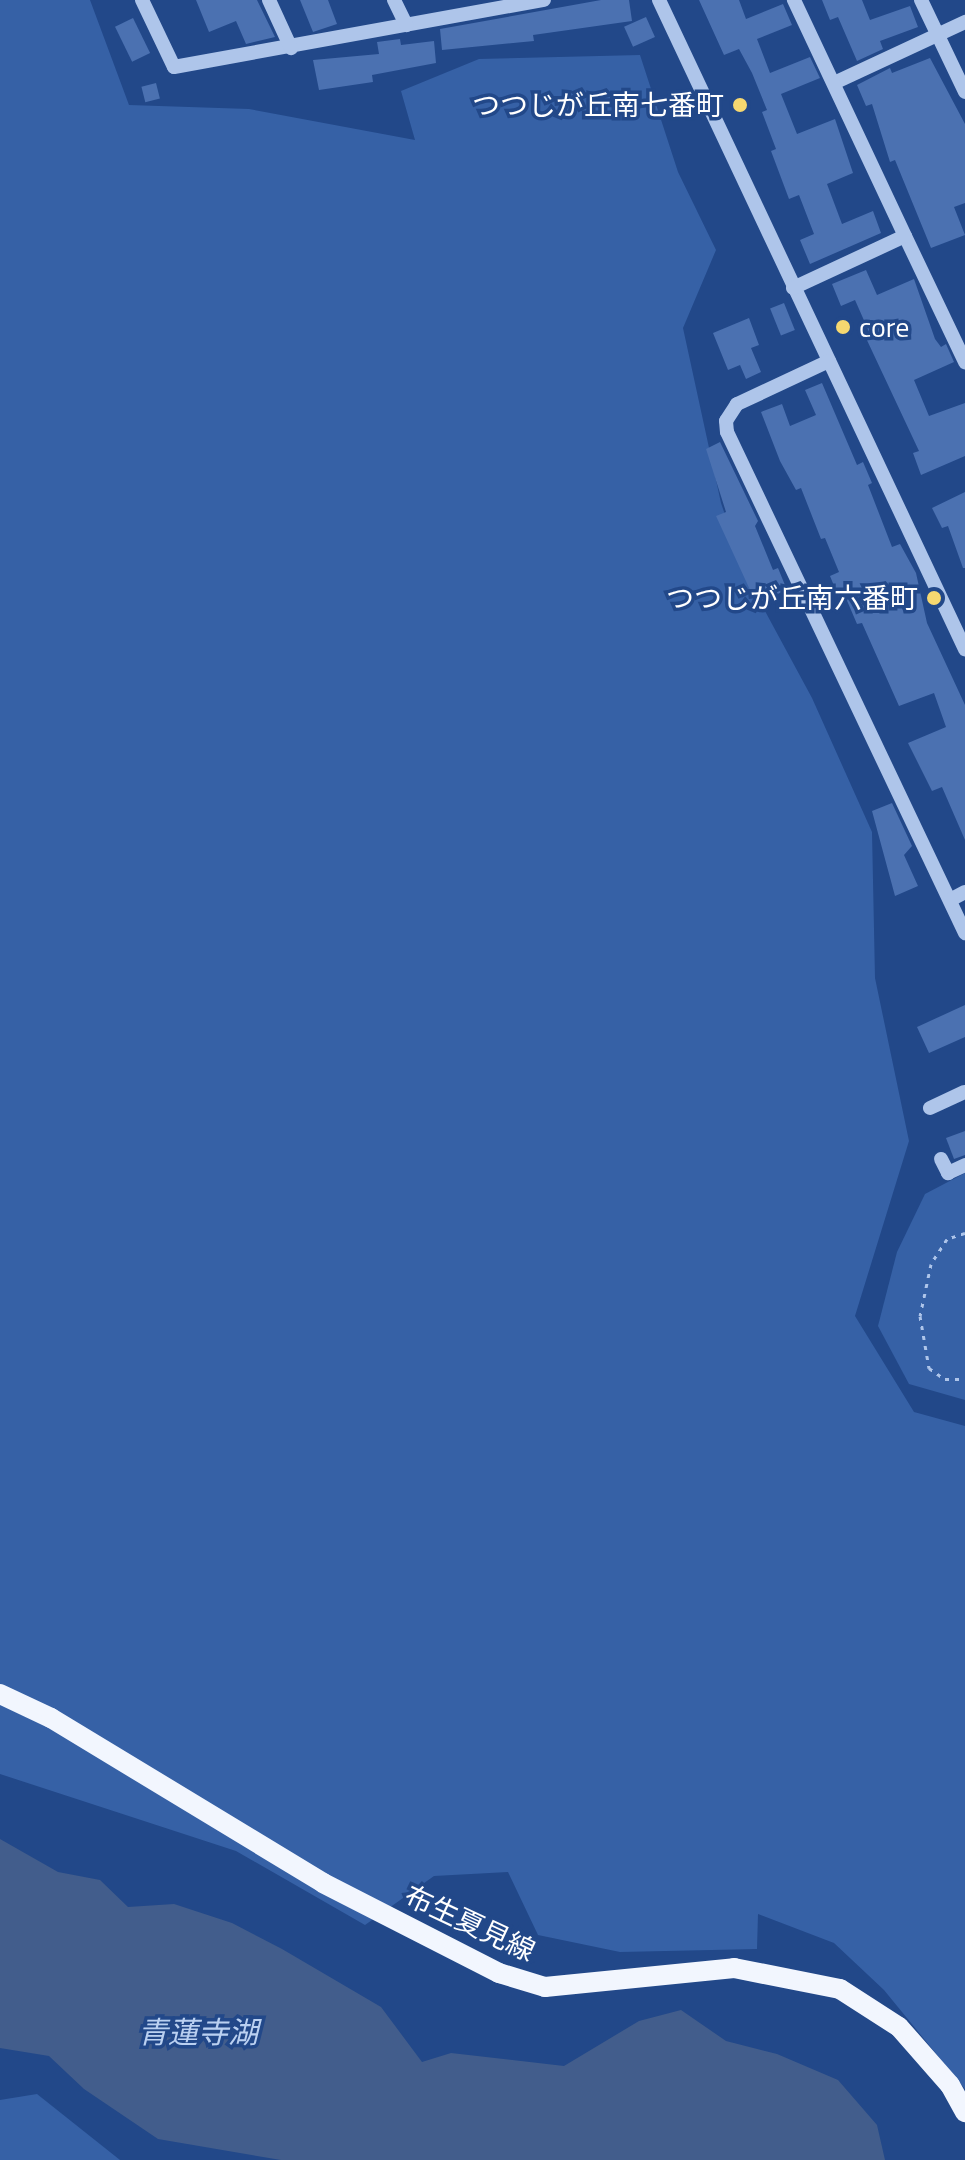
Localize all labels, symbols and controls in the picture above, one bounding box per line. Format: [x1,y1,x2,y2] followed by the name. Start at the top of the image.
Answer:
[472,88,724,122] place label: つつじが丘南七番町
[731,96,749,114] marker: つつじが丘南七番町
[859,310,909,344] place label: core
[834,318,852,336] marker: core
[666,581,918,615] place label: つつじが丘南六番町
[925,589,943,607] marker: つつじが丘南六番町
[399,1878,541,1968] street label: 布生夏見線
[138,2014,258,2050] water label: 青蓮寺湖

